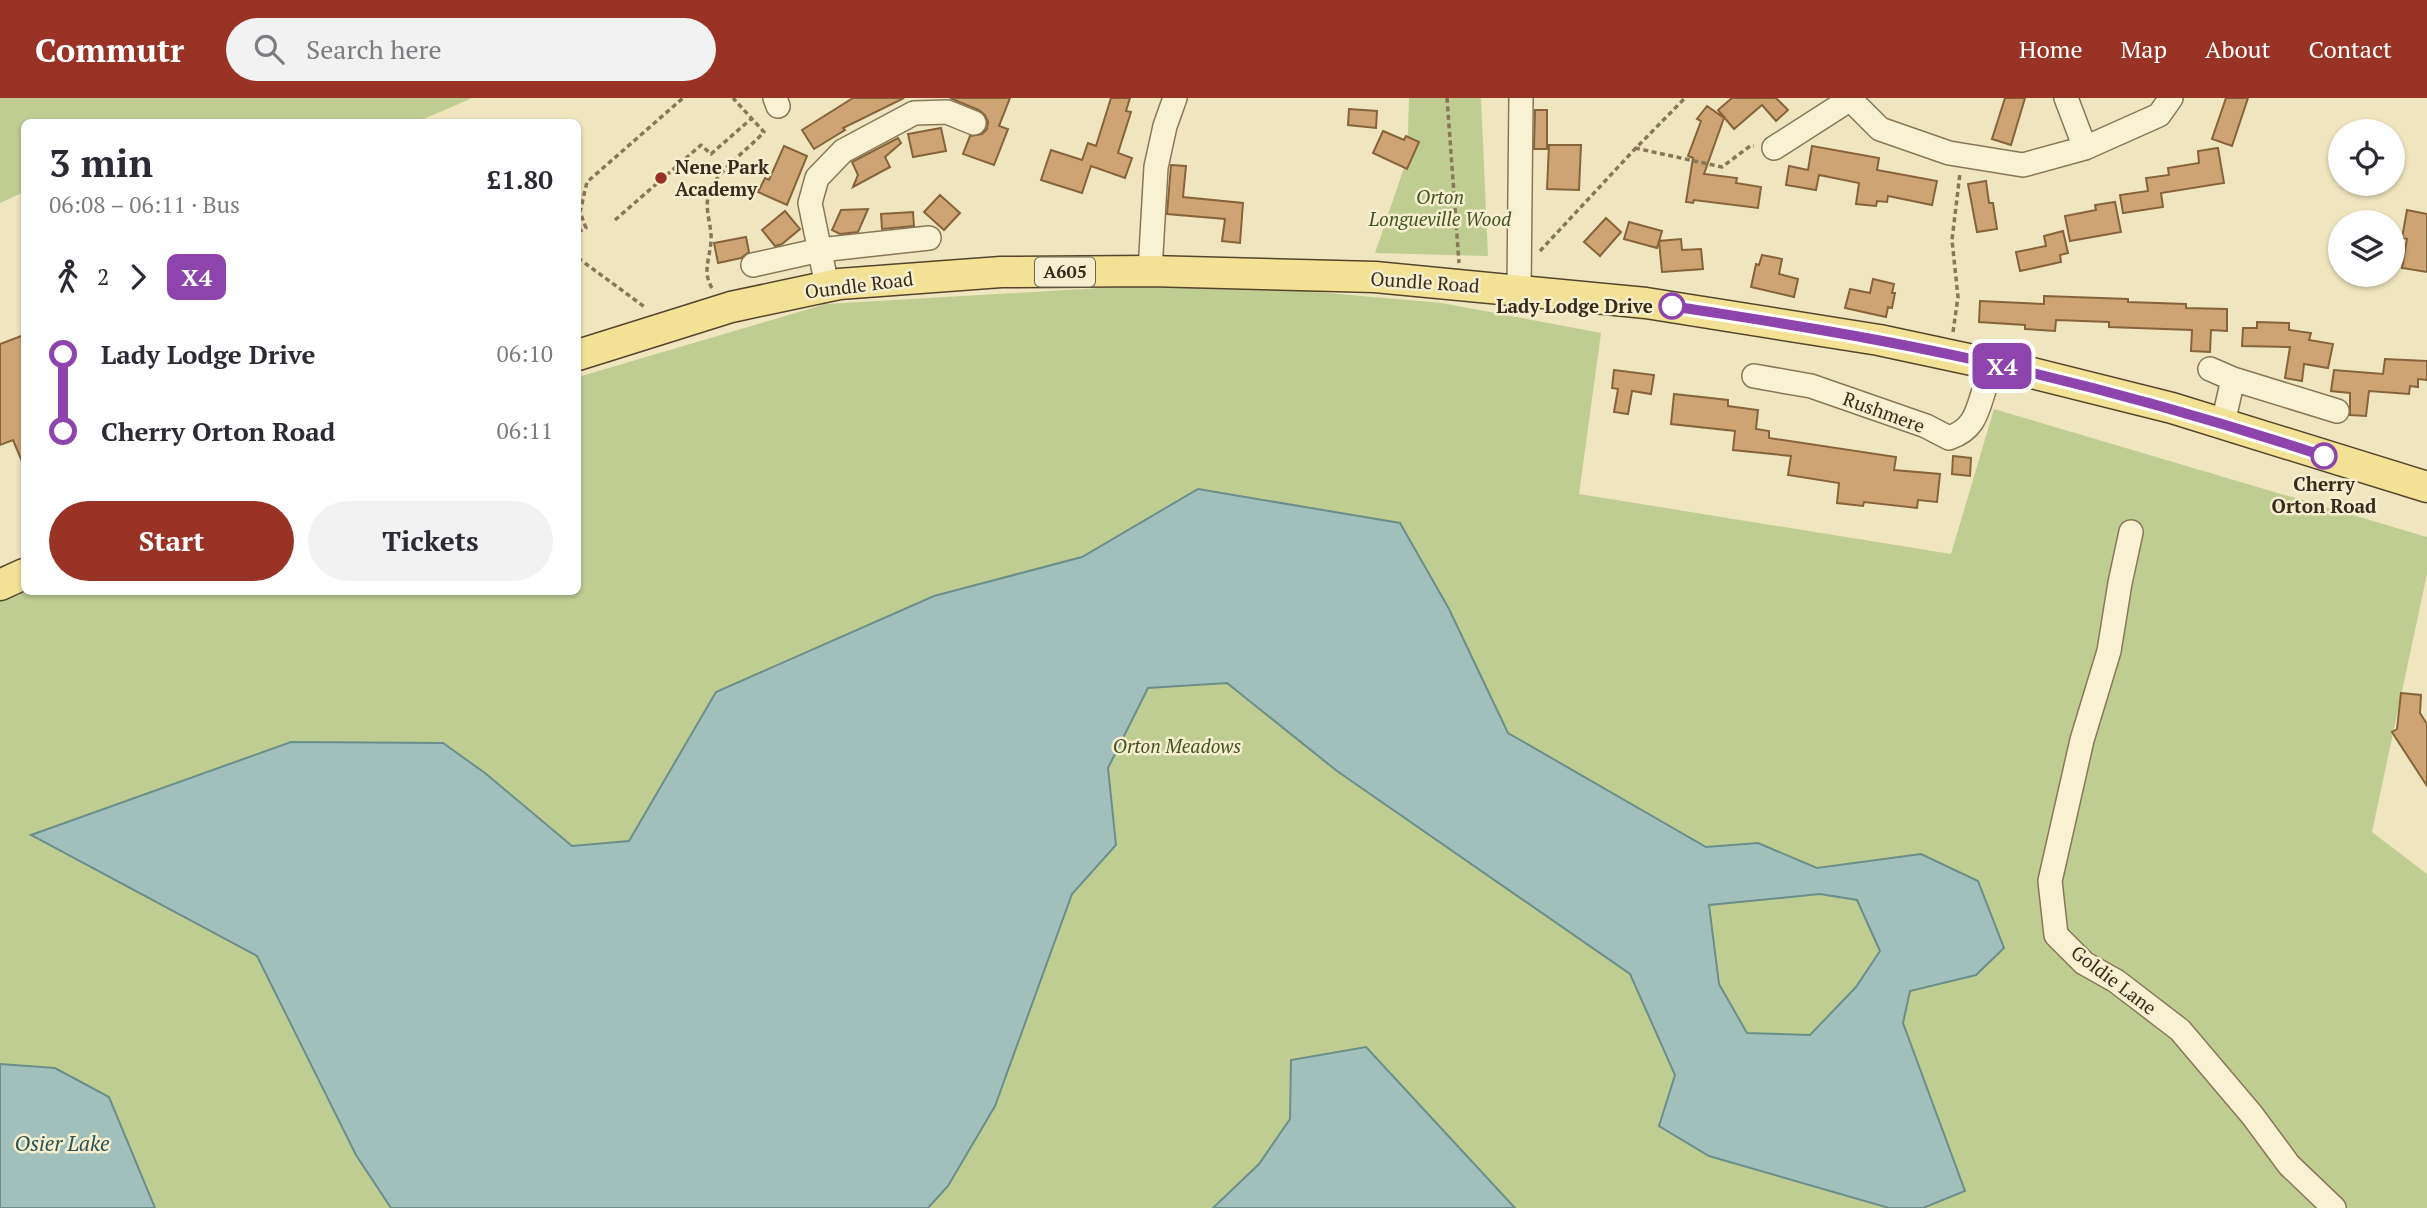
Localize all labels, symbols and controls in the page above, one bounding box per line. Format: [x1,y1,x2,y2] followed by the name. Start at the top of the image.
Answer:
[226,18,716,81] search box
[35,28,184,71] text: Commutr
[250,30,288,68] icon: search
[306,32,442,66] text: Search here
[2019,33,2083,65] text: Home
[2121,33,2167,65] text: Map
[2205,33,2271,65] text: About
[2309,33,2392,65] text: Contact
[2328,119,2405,287] map controls
[2328,119,2405,196] button: locate
[49,138,153,188] text: 3 min
[675,154,770,201] place label: Nene Park Academy
[487,162,553,196] text: £1.80
[653,170,669,186] marker: Nene Park Academy
[1368,184,1512,231] park label: Orton Longueville Wood
[49,189,240,220] text: 06:08 – 06:11 · Bus
[2328,210,2405,287] button: layers
[49,258,87,296] icon: walk
[119,258,157,296] icon: forward
[1035,258,1095,286] road number: A605
[97,261,109,292] text: 2
[181,261,212,293] text: X4
[803,265,915,304] street label: Oundle Road
[1370,265,1481,298] street label: Oundle Road
[1496,293,1653,318] place label: Lady Lodge Drive
[1659,293,1685,319] marker: Lady Lodge Drive
[101,337,315,371] text: Lady Lodge Drive
[496,338,553,369] text: 06:10
[1970,343,2034,389] line badge: X4
[1986,350,2018,382] text: X4
[1840,385,1928,438] street label: Rushmere
[101,414,335,448] text: Cherry Orton Road
[496,415,553,446] text: 06:11
[2311,443,2337,469] marker: Cherry Orton Road
[2272,471,2377,518] place label: Cherry Orton Road
[49,501,294,581] button: Start
[308,501,553,581] button: Tickets
[1113,733,1241,758] park label: Orton Meadows
[2067,939,2162,1020] street label: Goldie Lane
[15,1129,110,1157] water label: Osier Lake

